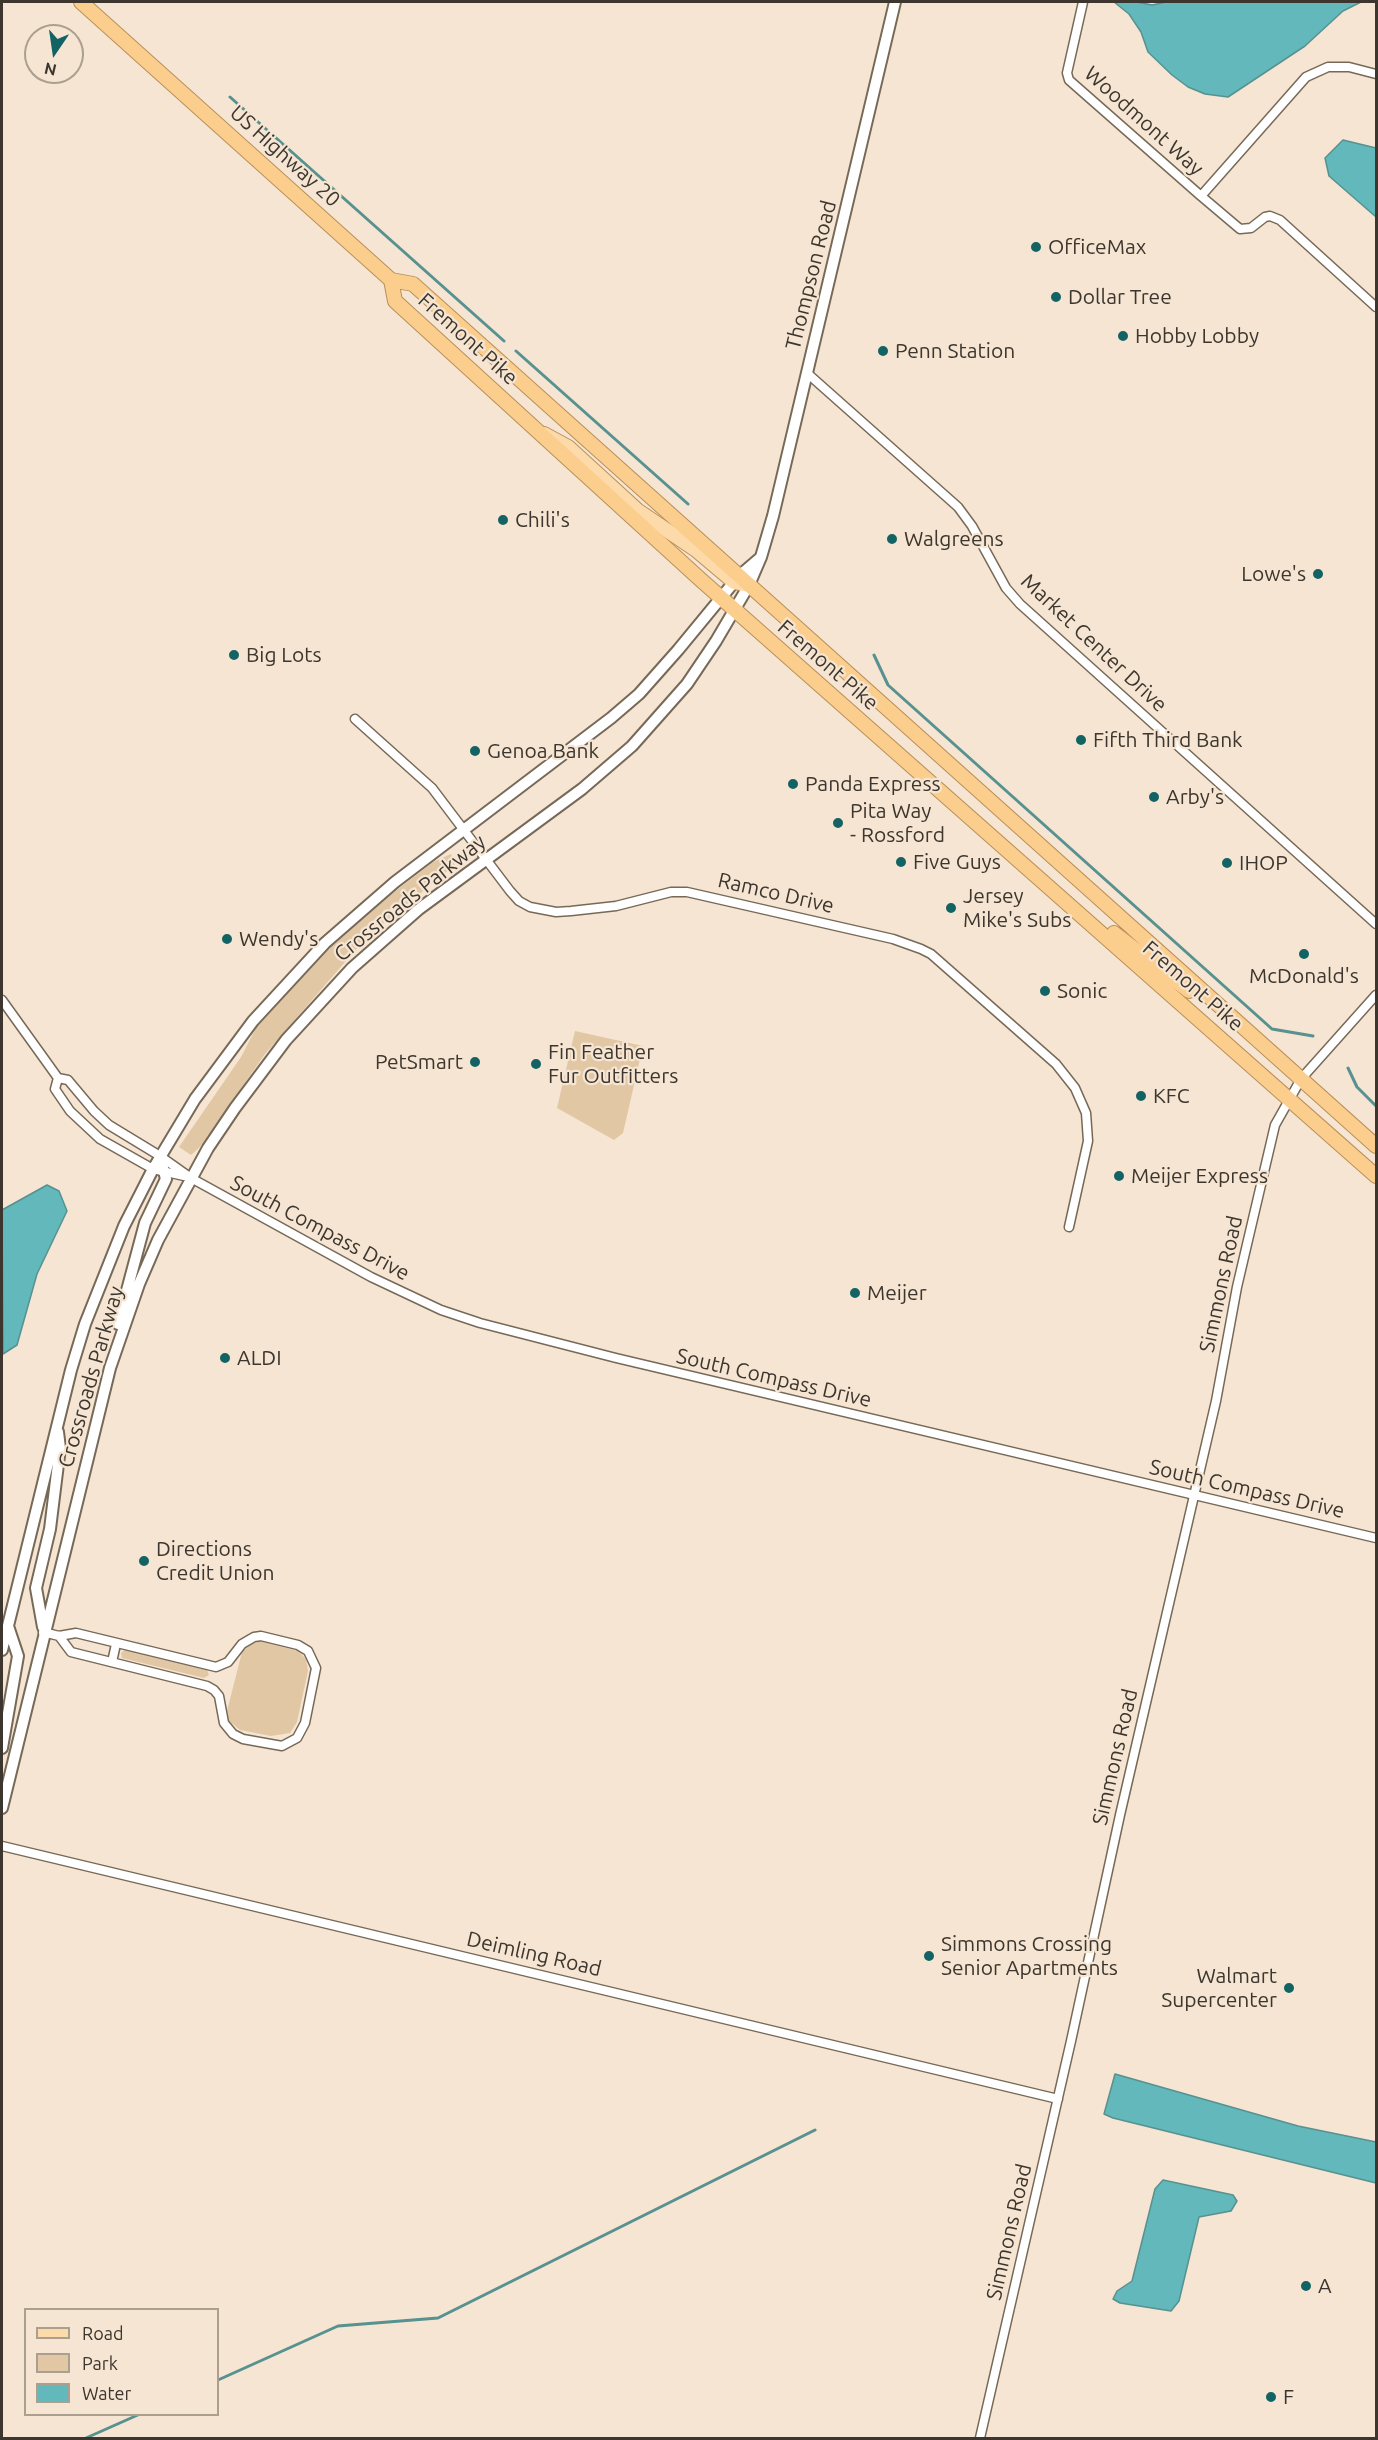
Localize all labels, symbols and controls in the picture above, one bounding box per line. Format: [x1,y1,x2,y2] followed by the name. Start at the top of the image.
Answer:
[24,24,84,84] north arrow
[43,59,58,80] text: N
[1079,61,1209,181] street label: Woodmont Way
[225,100,345,212] street label: US Highway 20
[780,198,842,352] street label: Thompson Road
[1048,234,1146,260] place label: OfficeMax
[1029,240,1043,254] marker: OfficeMax
[1068,284,1172,310] place label: Dollar Tree
[413,288,523,390] street label: Fremont Pike
[1049,290,1063,304] marker: Dollar Tree
[1135,323,1259,349] place label: Hobby Lobby
[1116,329,1130,343] marker: Hobby Lobby
[895,338,1015,364] place label: Penn Station
[876,344,890,358] marker: Penn Station
[515,507,570,533] place label: Chili's
[496,513,510,527] marker: Chili's
[904,526,1004,552] place label: Walgreens
[885,532,899,546] marker: Walgreens
[1241,561,1306,587] place label: Lowe's
[1311,567,1325,581] marker: Lowe's
[1016,569,1172,717] street label: Market Center Drive
[772,614,884,716] street label: Fremont Pike
[246,642,322,668] place label: Big Lots
[227,648,241,662] marker: Big Lots
[1093,727,1243,753] place label: Fifth Third Bank
[1074,733,1088,747] marker: Fifth Third Bank
[487,738,599,764] place label: Genoa Bank
[468,744,482,758] marker: Genoa Bank
[805,771,941,797] place label: Panda Express
[786,777,800,791] marker: Panda Express
[1166,784,1224,810] place label: Arby's
[1147,790,1161,804] marker: Arby's
[850,798,945,848] place label: Pita Way - Rossford
[831,816,845,830] marker: Pita Way - Rossford
[329,829,491,967] street label: Crossroads Parkway
[913,849,1001,875] place label: Five Guys
[1239,850,1288,876] place label: IHOP
[894,855,908,869] marker: Five Guys
[1220,856,1234,870] marker: IHOP
[715,867,837,919] street label: Ramco Drive
[963,883,1071,933] place label: Jersey Mike's Subs
[944,901,958,915] marker: Jersey Mike's Subs
[239,926,318,952] place label: Wendy's
[220,932,234,946] marker: Wendy's
[1137,935,1249,1037] street label: Fremont Pike
[1297,947,1311,961] marker: McDonald's
[1249,963,1359,989] place label: McDonald's
[1057,978,1107,1004] place label: Sonic
[1038,984,1052,998] marker: Sonic
[548,1039,678,1089] place label: Fin Feather Fur Outfitters
[375,1049,463,1075] place label: PetSmart
[468,1055,482,1069] marker: PetSmart
[529,1057,543,1071] marker: Fin Feather Fur Outfitters
[1153,1083,1190,1109] place label: KFC
[1134,1089,1148,1103] marker: KFC
[1131,1163,1268,1189] place label: Meijer Express
[1112,1169,1126,1183] marker: Meijer Express
[226,1170,414,1286] street label: South Compass Drive
[1194,1213,1248,1355] street label: Simmons Road
[867,1280,927,1306] place label: Meijer
[53,1283,129,1471] street label: Crossroads Parkway
[848,1286,862,1300] marker: Meijer
[674,1343,874,1413] street label: South Compass Drive
[237,1345,282,1371] place label: ALDI
[218,1351,232,1365] marker: ALDI
[1147,1454,1347,1524] street label: South Compass Drive
[156,1536,275,1586] place label: Directions Credit Union
[137,1554,151,1568] marker: Directions Credit Union
[1087,1686,1143,1828] street label: Simmons Road
[464,1926,604,1982] street label: Deimling Road
[941,1931,1118,1981] place label: Simmons Crossing Senior Apartments
[922,1949,936,1963] marker: Simmons Crossing Senior Apartments
[1161,1963,1277,2013] place label: Walmart Supercenter
[1282,1981,1296,1995] marker: Walmart Supercenter
[981,2161,1037,2303] street label: Simmons Road
[1318,2273,1332,2299] place label: A
[1299,2279,1313,2293] marker: A
[24,2308,219,2416] legend
[82,2323,124,2343] text: Road
[82,2353,118,2373] text: Park
[82,2383,131,2403] text: Water
[1283,2384,1294,2410] place label: F
[1264,2390,1278,2404] marker: F

